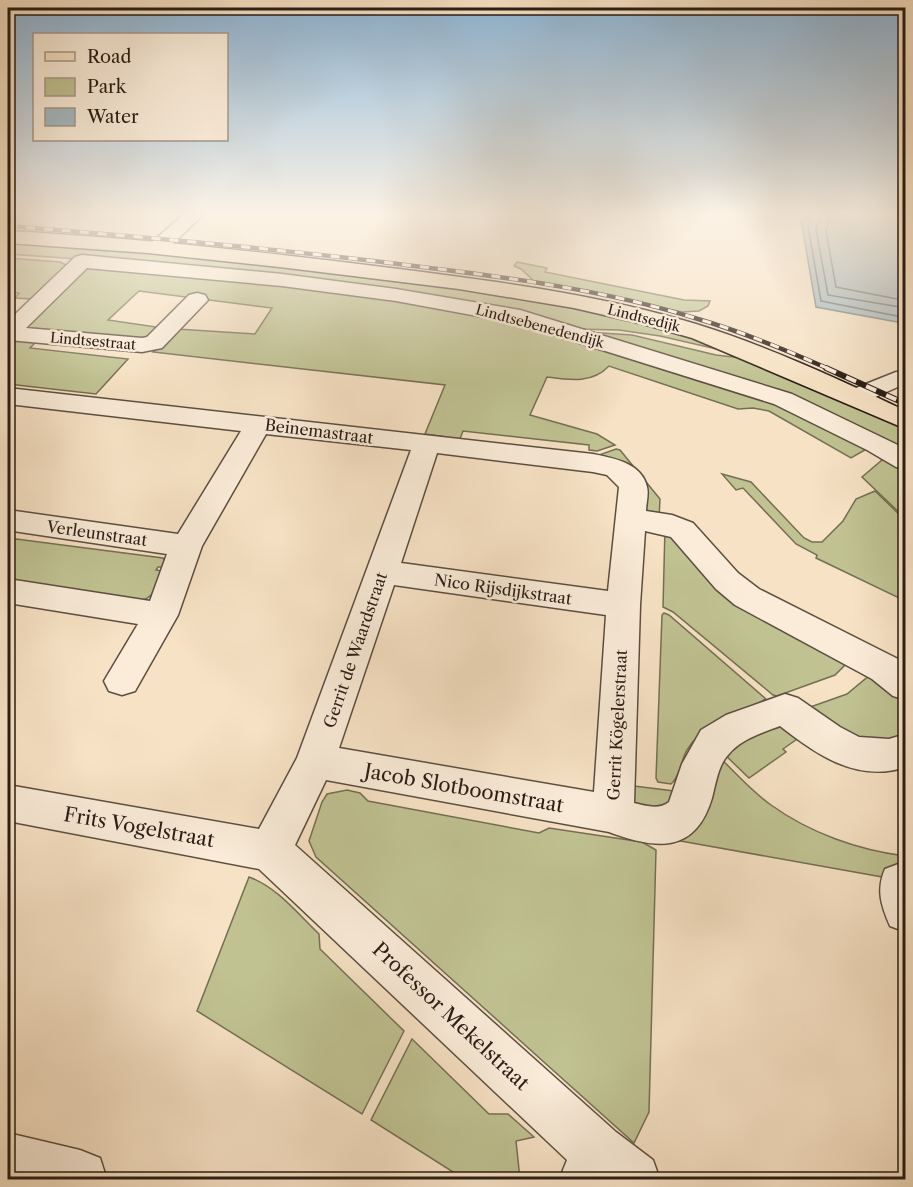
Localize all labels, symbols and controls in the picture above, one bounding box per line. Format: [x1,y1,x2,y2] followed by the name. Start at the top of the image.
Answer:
[33,33,228,141] legend
[87,46,132,68] text: Road
[87,76,128,98] text: Park
[86,106,139,128] text: Water
[474,300,607,352] street label: Lindtsebenedendijk
[606,300,683,336] street label: Lindtsedijk
[49,328,137,354] street label: Lindtsestraat
[264,414,375,448] street label: Beinemastraat
[45,516,149,550] street label: Verleunstraat
[319,569,391,731] street label: Gerrit de Waardstraat
[433,569,573,609] street label: Nico Rijsdijkstraat
[603,649,631,801] street label: Gerrit Kögelerstraat
[359,758,566,817] street label: Jacob Slotboomstraat
[62,802,216,852] street label: Frits Vogelstraat
[368,937,534,1095] street label: Professor Mekelstraat

